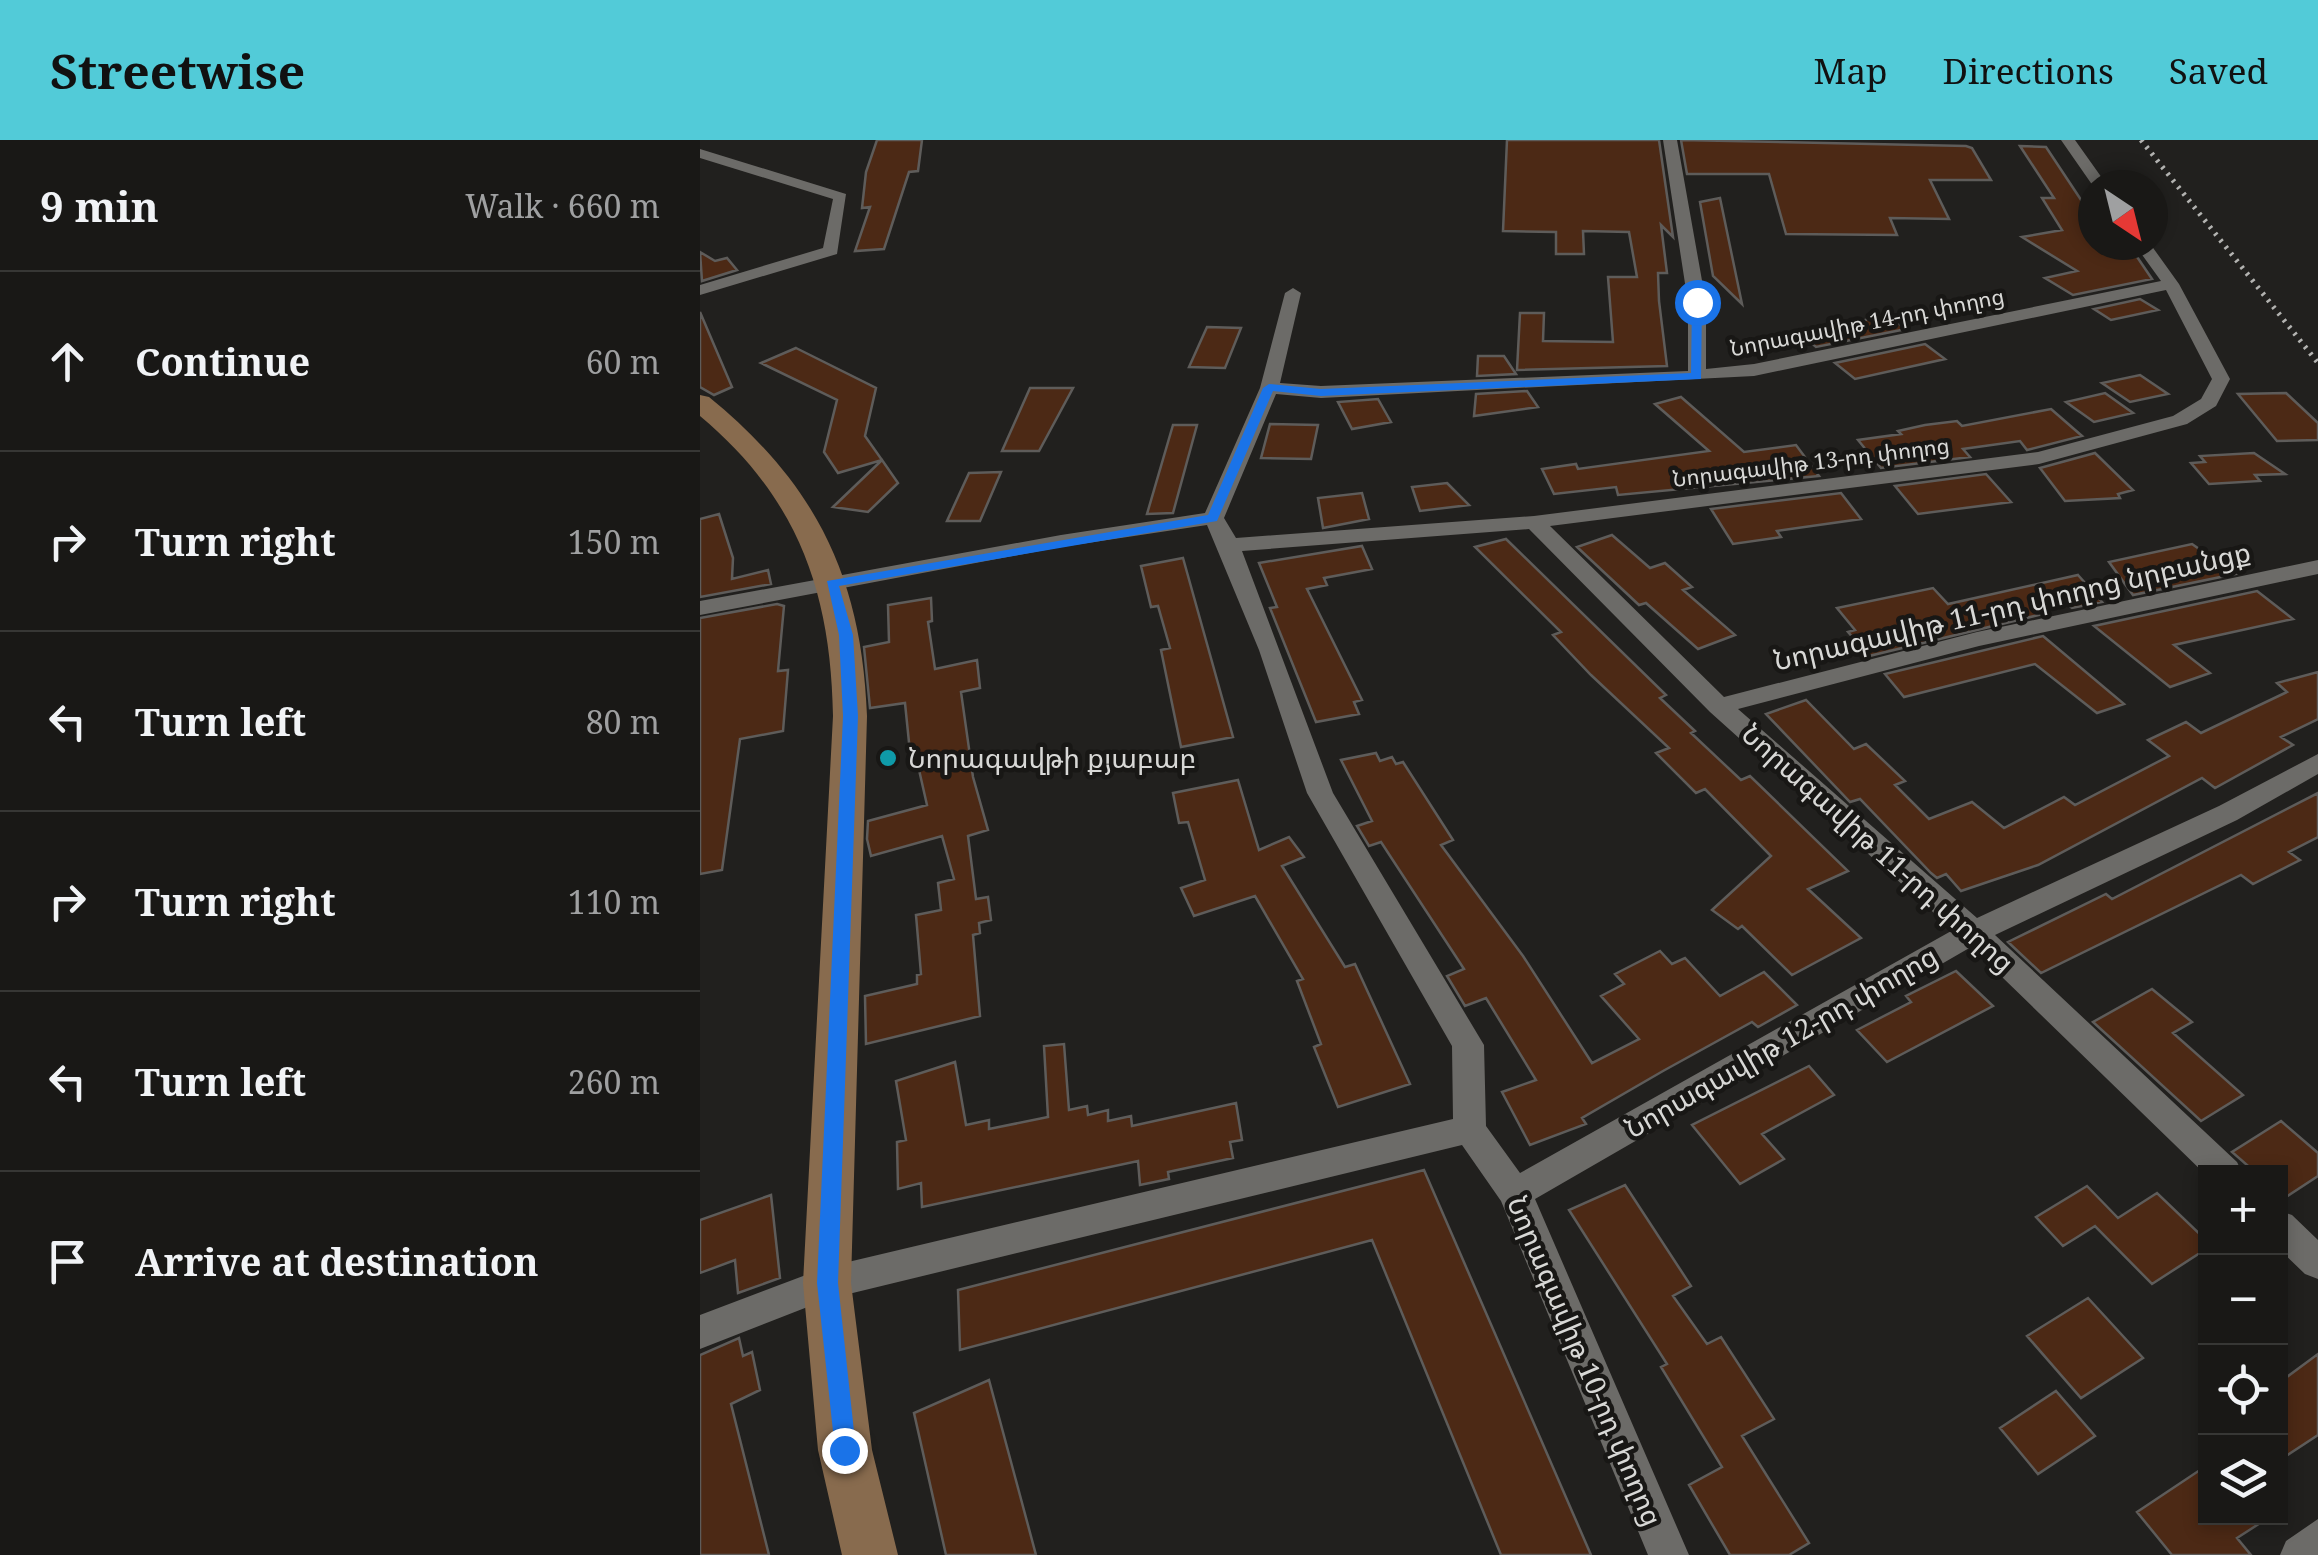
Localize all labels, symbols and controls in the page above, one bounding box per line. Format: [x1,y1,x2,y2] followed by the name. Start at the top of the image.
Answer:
[50,38,305,103] text: Streetwise
[1814,47,1888,94] text: Map
[1943,47,2114,94] text: Directions
[2169,47,2268,94] text: Saved
[2078,170,2168,260] north arrow
[40,177,159,234] text: 9 min
[465,184,660,227] text: Walk · 660 m
[1675,280,1721,326] route start
[1727,280,2007,362] street label: Նորագավիթ 14-րդ փողոց
[40,334,95,389] icon: ahead
[135,335,310,387] text: Continue
[586,340,660,383] text: 60 m
[1671,429,1951,493] street label: Նորագավիթ 13-րդ փողոց
[40,514,95,569] icon: right
[135,515,336,567] text: Turn right
[568,520,660,563] text: 150 m
[1770,532,2254,678] street label: Նորագավիթ 11-րդ փողոց նրբանցք
[40,694,95,749] icon: left
[135,695,306,747] text: Turn left
[586,700,660,743] text: 80 m
[1734,714,2023,980] street label: Նորագավիթ 11-րդ փողոց
[908,738,1196,776] place label: Նորագավթի քյաբաբ
[877,747,899,769] marker: Նորագավթի քյաբաբ
[40,874,95,929] icon: right
[135,875,336,927] text: Turn right
[568,880,660,923] text: 110 m
[1617,936,1944,1146] street label: Նորագավիթ 12-րդ փողոց
[40,1054,95,1109] icon: left
[135,1055,306,1107] text: Turn left
[568,1060,660,1103] text: 260 m
[2198,1165,2288,1525] map controls
[2198,1165,2288,1255] button: +
[1499,1190,1673,1531] street label: Նորագավիթ 10-րդ փողոց
[40,1234,95,1289] icon: arrive
[135,1235,539,1287] text: Arrive at destination
[2198,1255,2288,1345] button: −
[2198,1345,2288,1435] button: locate
[822,1428,868,1474] route end
[2198,1435,2288,1525] button: layers

